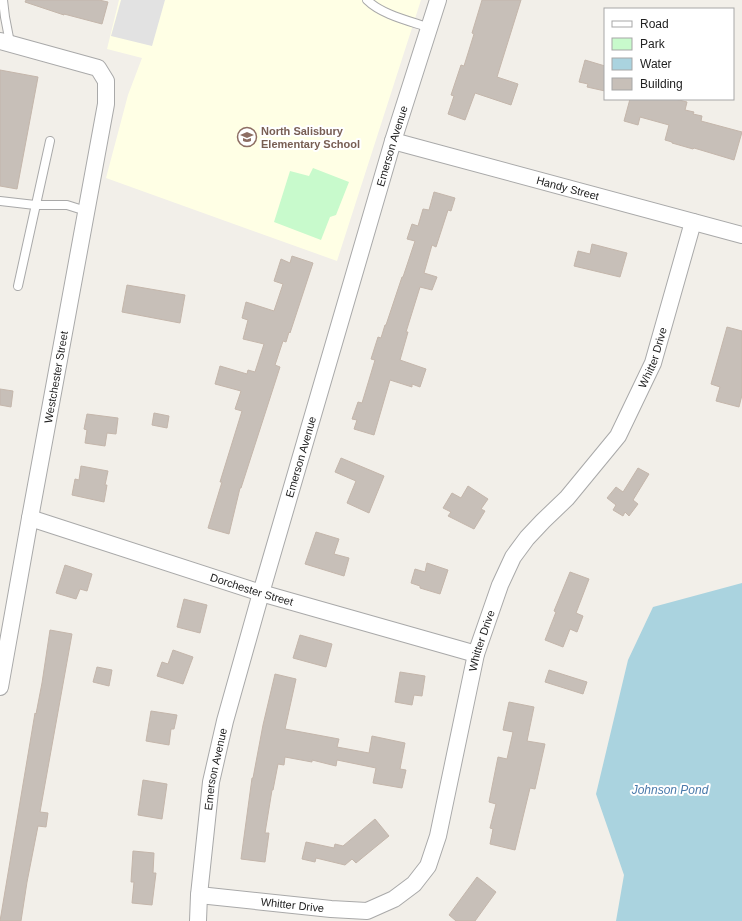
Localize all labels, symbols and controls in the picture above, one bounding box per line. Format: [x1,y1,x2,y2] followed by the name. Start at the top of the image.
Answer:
[604,8,734,100] legend
[640,17,669,31] text: Road
[640,37,666,51] text: Park
[640,57,672,71] text: Water
[640,77,683,91] text: Building
[374,104,410,188] street label: Emerson Avenue
[261,125,360,150] place label: North Salisbury Elementary School
[236,126,258,148] school or university icon: North Salisbury Elementary School
[535,174,600,202] street label: Handy Street
[636,326,669,390] street label: Whitter Drive
[42,330,70,424] street label: Westchester Street
[283,415,318,499] street label: Emerson Avenue
[209,571,295,608] street label: Dorchester Street
[467,608,497,672] street label: Whitter Drive
[202,727,229,811] street label: Emerson Avenue
[631,783,709,797] water label: Johnson Pond
[260,896,325,914] street label: Whitter Drive

